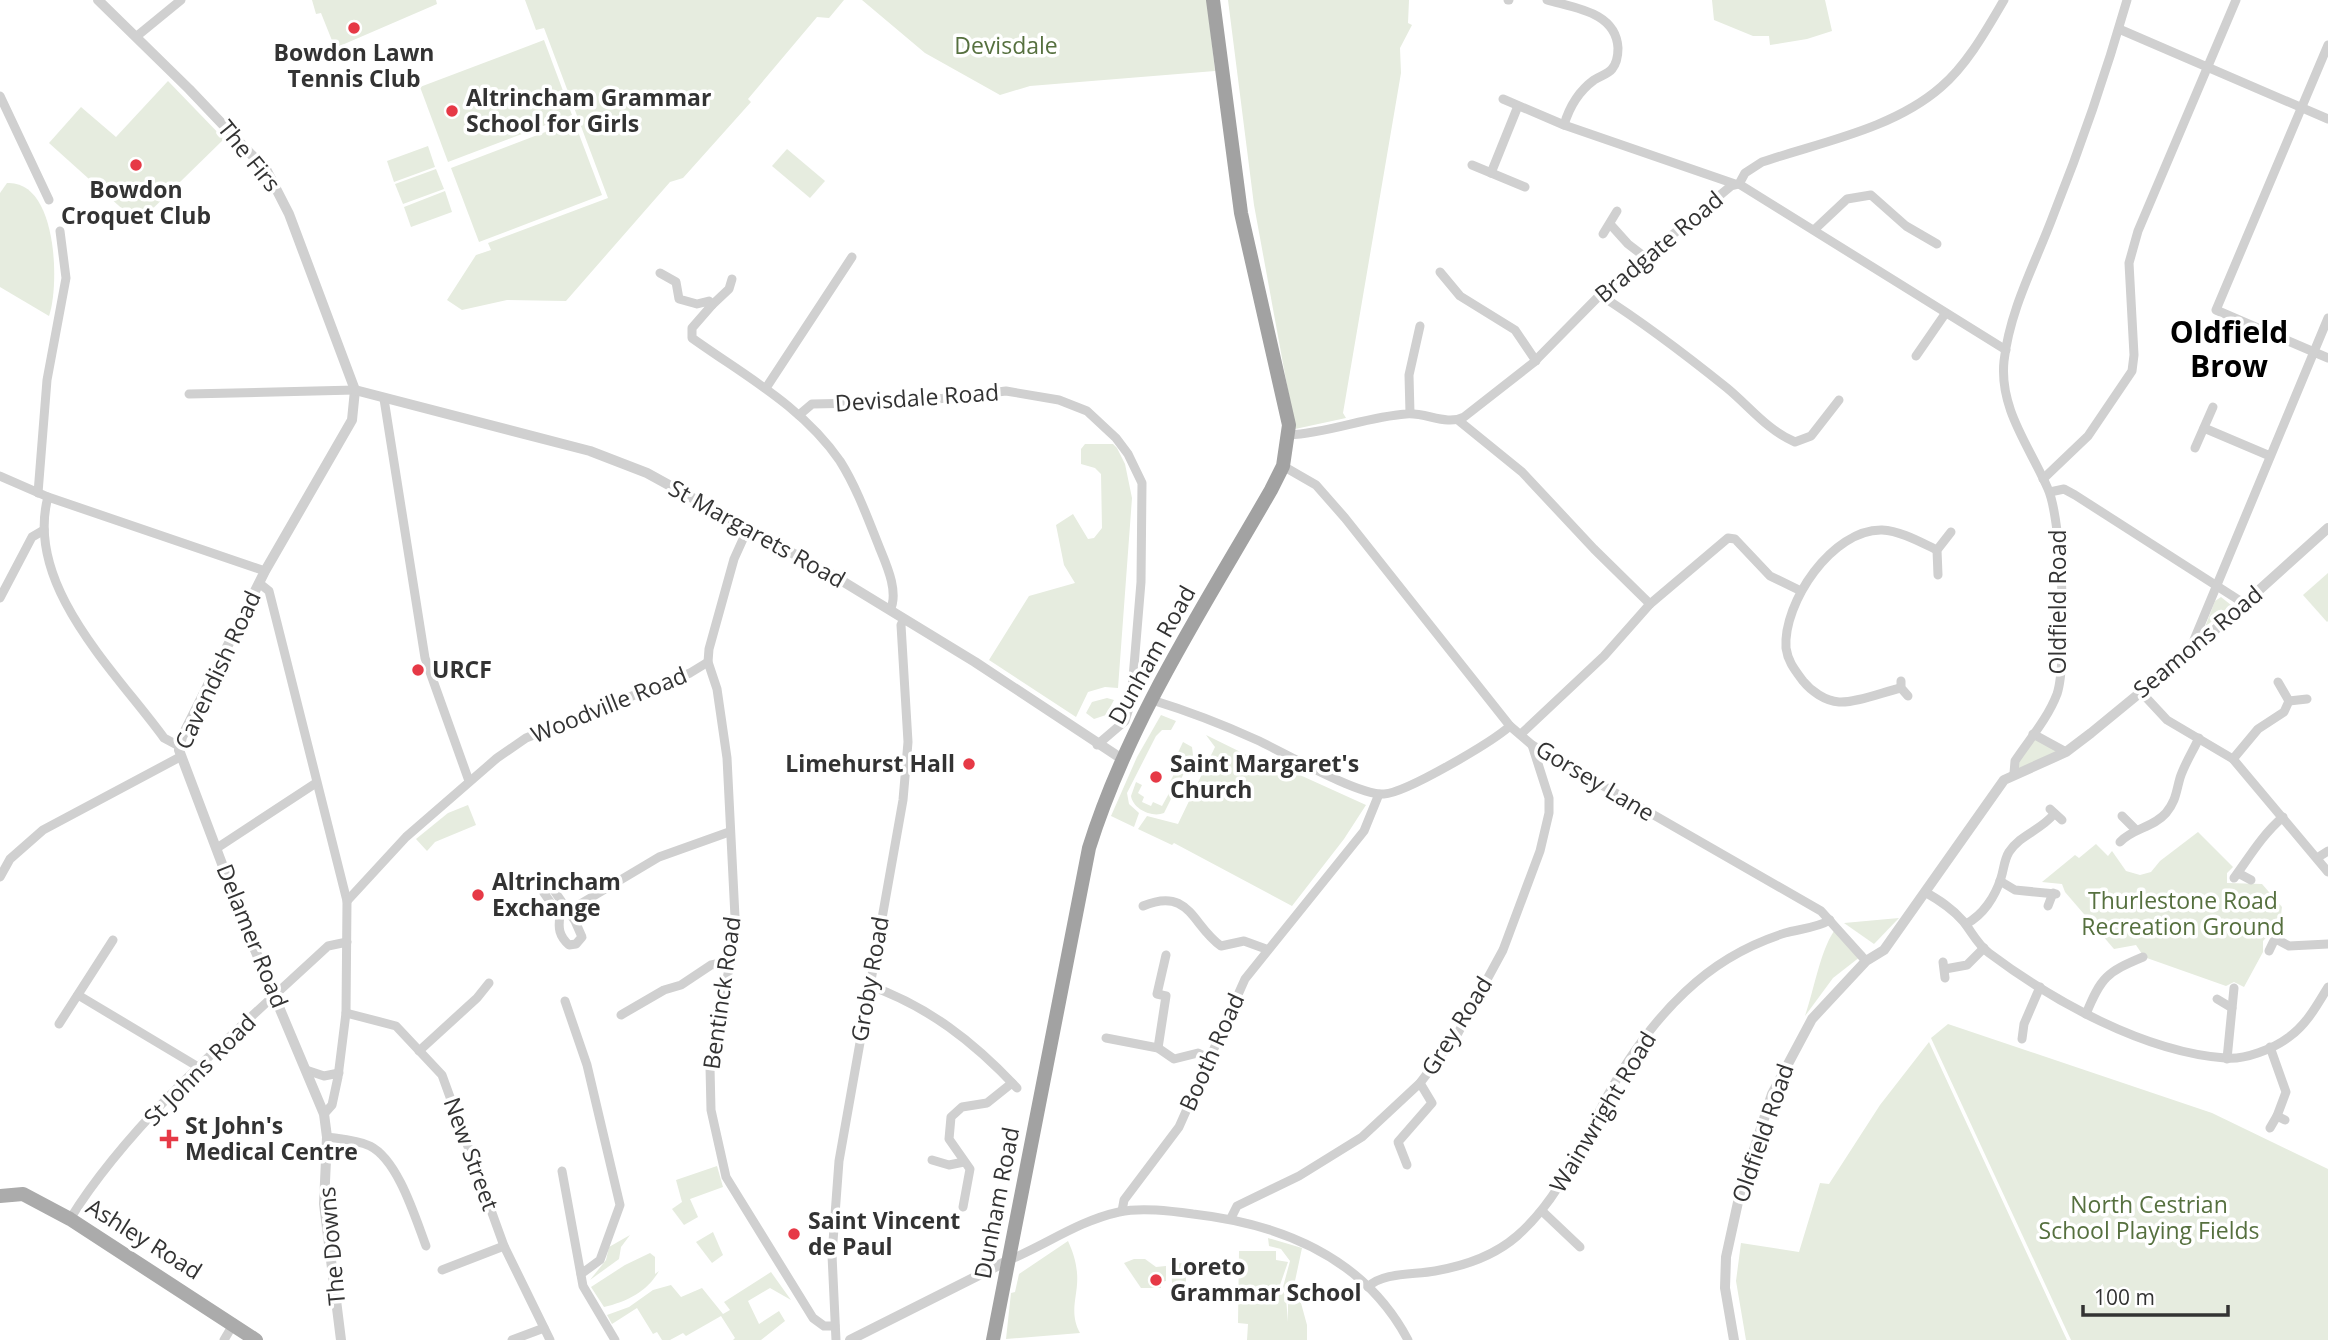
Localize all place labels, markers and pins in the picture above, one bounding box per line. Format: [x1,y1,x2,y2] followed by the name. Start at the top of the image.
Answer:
[346,20,362,36] marker: Bowdon Lawn Tennis Club
[274,36,434,94] place label: Bowdon Lawn Tennis Club
[466,81,711,139] place label: Altrincham Grammar School for Girls
[444,103,460,119] marker: Altrincham Grammar School for Girls
[128,157,144,173] marker: Bowdon Croquet Club
[61,173,211,231] place label: Bowdon Croquet Club
[432,653,492,685] place label: URCF
[410,662,426,678] marker: URCF
[785,747,955,779] place label: Limehurst Hall
[1170,747,1359,805] place label: Saint Margaret's Church
[961,756,977,772] marker: Limehurst Hall
[1148,769,1164,785] marker: Saint Margaret's Church
[492,865,621,923] place label: Altrincham Exchange
[470,887,486,903] marker: Altrincham Exchange
[185,1109,358,1167] place label: St John's Medical Centre
[159,1129,179,1149] marker: St John's Medical Centre
[808,1204,960,1262] place label: Saint Vincent de Paul
[786,1226,802,1242] marker: Saint Vincent de Paul
[1170,1250,1362,1308] place label: Loreto Grammar School
[1148,1272,1164,1288] marker: Loreto Grammar School

